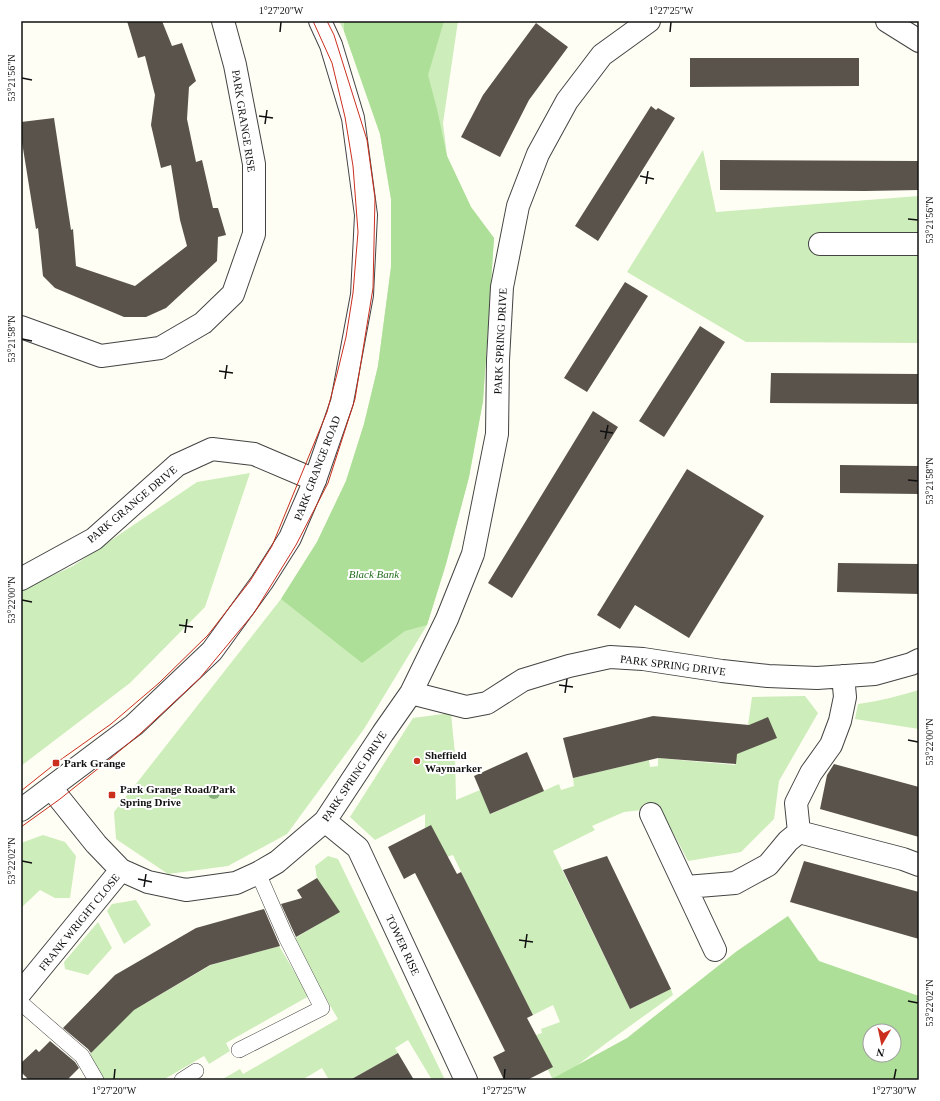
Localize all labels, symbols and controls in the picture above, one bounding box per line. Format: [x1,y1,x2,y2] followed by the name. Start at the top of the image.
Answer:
[259,5,304,16] text: 1°27'20"W
[649,5,694,16] text: 1°27'25"W
[6,54,17,102] text: 53°21'56"N
[230,69,258,173] street label: PARK GRANGE RISE
[924,196,935,244] text: 53°21'56"N
[491,287,509,395] street label: PARK SPRING DRIVE
[6,315,17,363] text: 53°21'58"N
[292,414,342,522] street label: PARK GRANGE ROAD
[924,457,935,505] text: 53°21'58"N
[85,463,179,545] street label: PARK GRANGE DRIVE
[349,568,400,580] park label: Black Bank
[6,576,17,624] text: 53°22'00"N
[619,653,727,677] street label: PARK SPRING DRIVE
[924,718,935,766] text: 53°22'00"N
[319,728,389,824] street label: PARK SPRING DRIVE
[425,749,482,774] place label: Sheffield Waymarker
[412,756,422,766] marker: Sheffield Waymarker
[64,757,126,769] place label: Park Grange
[51,758,61,768] marker: Park Grange
[120,783,236,808] place label: Park Grange Road/Park Spring Drive
[107,790,117,800] marker: Park Grange Road/Park Spring Drive
[6,837,17,885] text: 53°22'02"N
[36,871,122,973] street label: FRANK WRIGHT CLOSE
[384,913,422,977] street label: TOWER RISE
[924,979,935,1027] text: 53°22'02"N
[862,1023,902,1063] north arrow
[876,1046,885,1059] text: N
[92,1085,137,1096] text: 1°27'20"W
[482,1085,527,1096] text: 1°27'25"W
[872,1085,917,1096] text: 1°27'30"W

